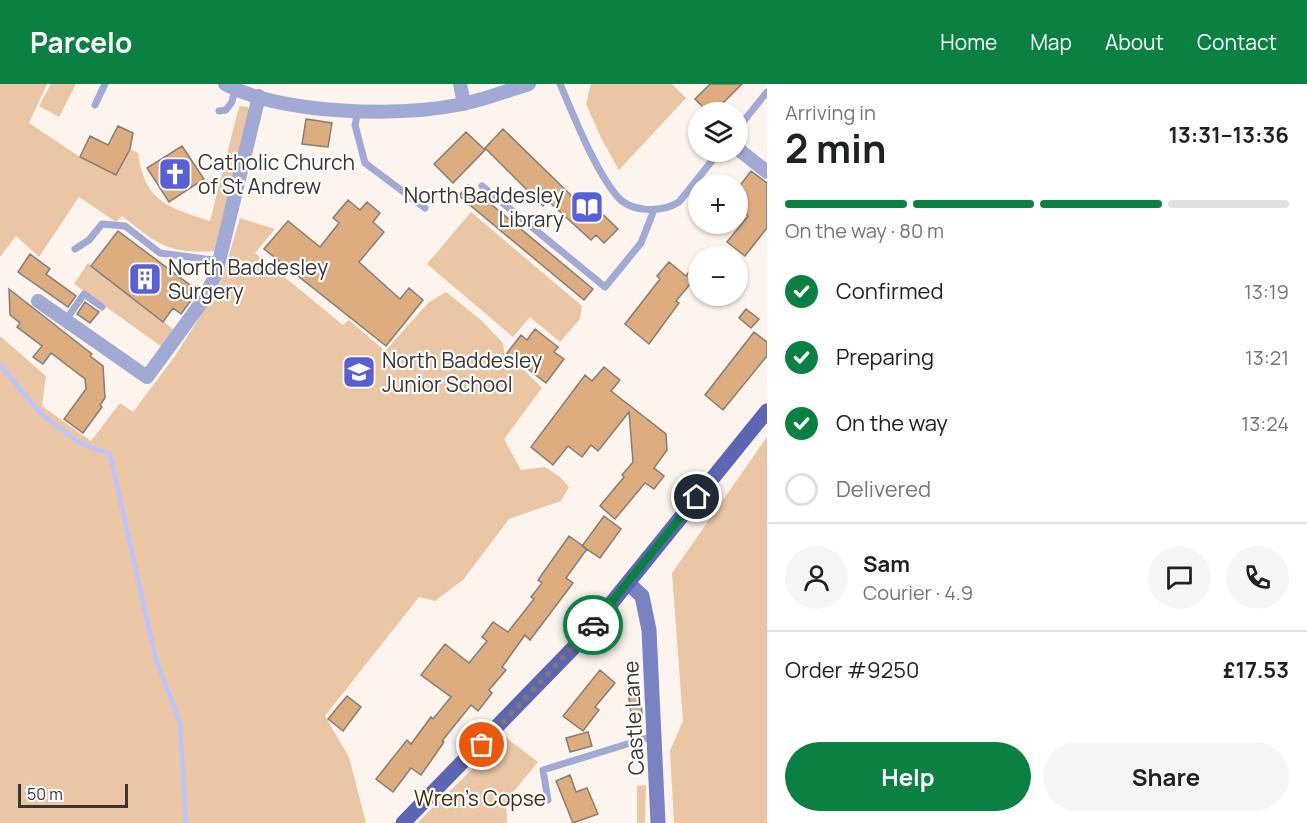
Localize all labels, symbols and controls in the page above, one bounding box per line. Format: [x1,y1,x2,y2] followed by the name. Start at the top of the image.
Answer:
[30,23,132,61] text: Parcelo
[940,28,997,56] text: Home
[1030,28,1072,56] text: Map
[1105,28,1164,56] text: About
[1197,28,1277,56] text: Contact
[785,99,876,126] text: Arriving in
[688,102,748,306] map controls
[688,102,748,162] button: layers
[1168,120,1289,150] text: 13:31–13:36
[785,121,886,175] text: 2 min
[198,148,355,200] place label: Catholic Church of St Andrew
[157,156,193,192] church icon: Catholic Church of St Andrew
[688,174,748,234] button: +
[404,181,564,233] place label: North Baddesley Library
[569,189,605,225] library icon: North Baddesley Library
[785,217,944,244] text: On the way · 80 m
[688,246,748,306] button: −
[168,253,328,305] place label: North Baddesley Surgery
[127,261,163,297] building icon: North Baddesley Surgery
[785,275,818,308] icon: check
[836,276,944,306] text: Confirmed
[1244,278,1289,305] text: 13:19
[785,341,818,374] icon: check
[836,342,934,372] text: Preparing
[1245,344,1289,371] text: 13:21
[382,346,542,398] place label: North Baddesley Junior School
[341,354,377,390] school or university icon: North Baddesley Junior School
[785,407,818,440] icon: check
[836,408,948,438] text: On the way
[1241,410,1289,437] text: 13:24
[671,471,722,522] pin
[836,474,931,504] text: Delivered
[680,480,713,513] icon: home
[785,546,848,609] button: person
[1148,546,1211,609] button: chat
[1226,546,1289,609] button: phone
[863,549,910,579] text: Sam
[863,579,973,606] text: Courier · 4.9
[563,595,623,655] courier
[577,609,610,642] icon: car
[785,655,919,685] text: Order #9250
[1223,655,1289,685] text: £17.53
[616,660,650,776] street label: Castle Lane
[456,719,507,770] pin
[465,728,498,761] icon: bag
[785,742,1031,811] button: Help
[1043,742,1289,811] button: Share
[18,781,128,808] scale bar
[27,783,63,805] text: 50 m
[414,784,546,812] park label: Wren's Copse

